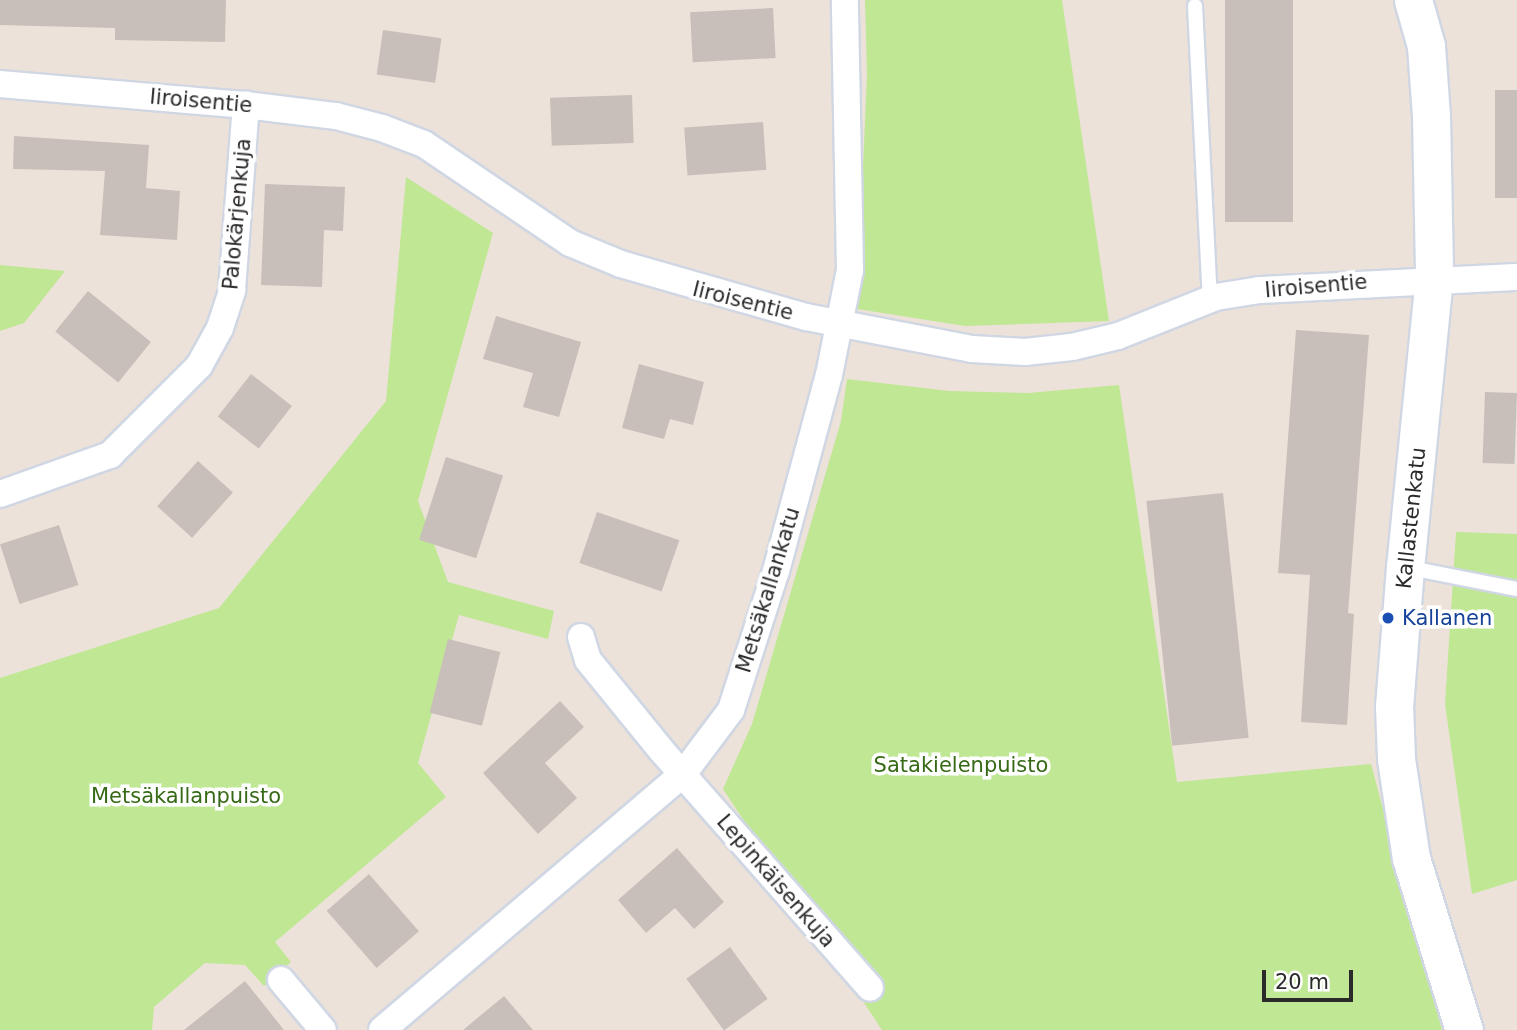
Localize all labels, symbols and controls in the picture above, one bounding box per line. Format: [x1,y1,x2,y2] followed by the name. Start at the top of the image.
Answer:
[149,84,253,118] street label: Iiroisentie
[218,137,256,291] street label: Palokärjenkuja
[1264,269,1368,303] street label: Iiroisentie
[690,276,796,326] street label: Iiroisentie
[1391,446,1431,590] street label: Kallastenkatu
[731,504,805,676] street label: Metsäkallankatu
[1402,605,1492,631] place label: Kallanen
[1380,610,1396,626] marker: Kallanen
[874,752,1048,778] park label: Satakielenpuisto
[91,783,281,809] park label: Metsäkallanpuisto
[711,809,841,953] street label: Lepinkäisenkuja
[1265,956,1356,1000] scale bar
[1275,970,1329,994] text: 20 m

